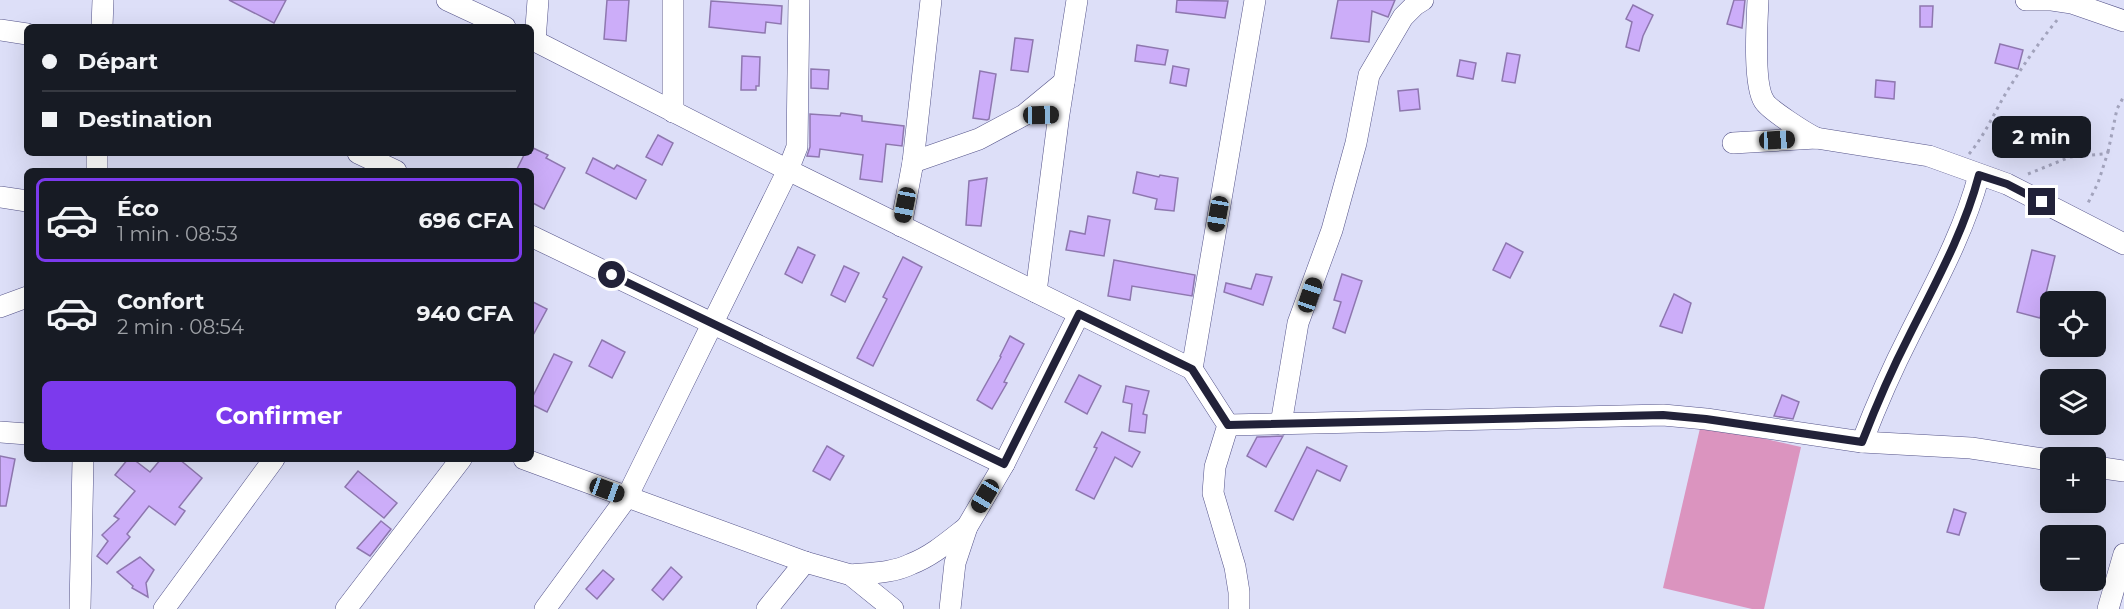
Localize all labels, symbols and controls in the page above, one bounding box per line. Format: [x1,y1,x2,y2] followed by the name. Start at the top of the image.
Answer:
[78,48,158,75] text: Départ
[78,106,213,133] text: Destination
[1023,106,1059,124] car
[1992,115,2092,157] callout: 2 min
[2012,125,2071,149] text: 2 min
[1759,130,1795,150] car
[893,186,917,224] car
[2028,188,2055,215] route end
[45,193,99,247] icon: car
[117,195,159,222] text: Éco
[1206,195,1230,233] car
[419,207,513,234] text: 696 CFA
[117,222,238,246] text: 1 min · 08:53
[598,261,625,288] route start
[1296,275,1324,315] car
[45,286,99,340] icon: car
[117,288,204,315] text: Confort
[2040,291,2106,591] map controls
[2040,291,2106,357] button: locate
[416,300,513,327] text: 940 CFA
[117,315,244,339] text: 2 min · 08:54
[2040,369,2106,435] button: layers
[42,381,516,450] button: Confirmer
[2040,447,2106,513] button: +
[587,475,627,505] car
[968,476,1002,516] car
[2040,525,2106,591] button: −

